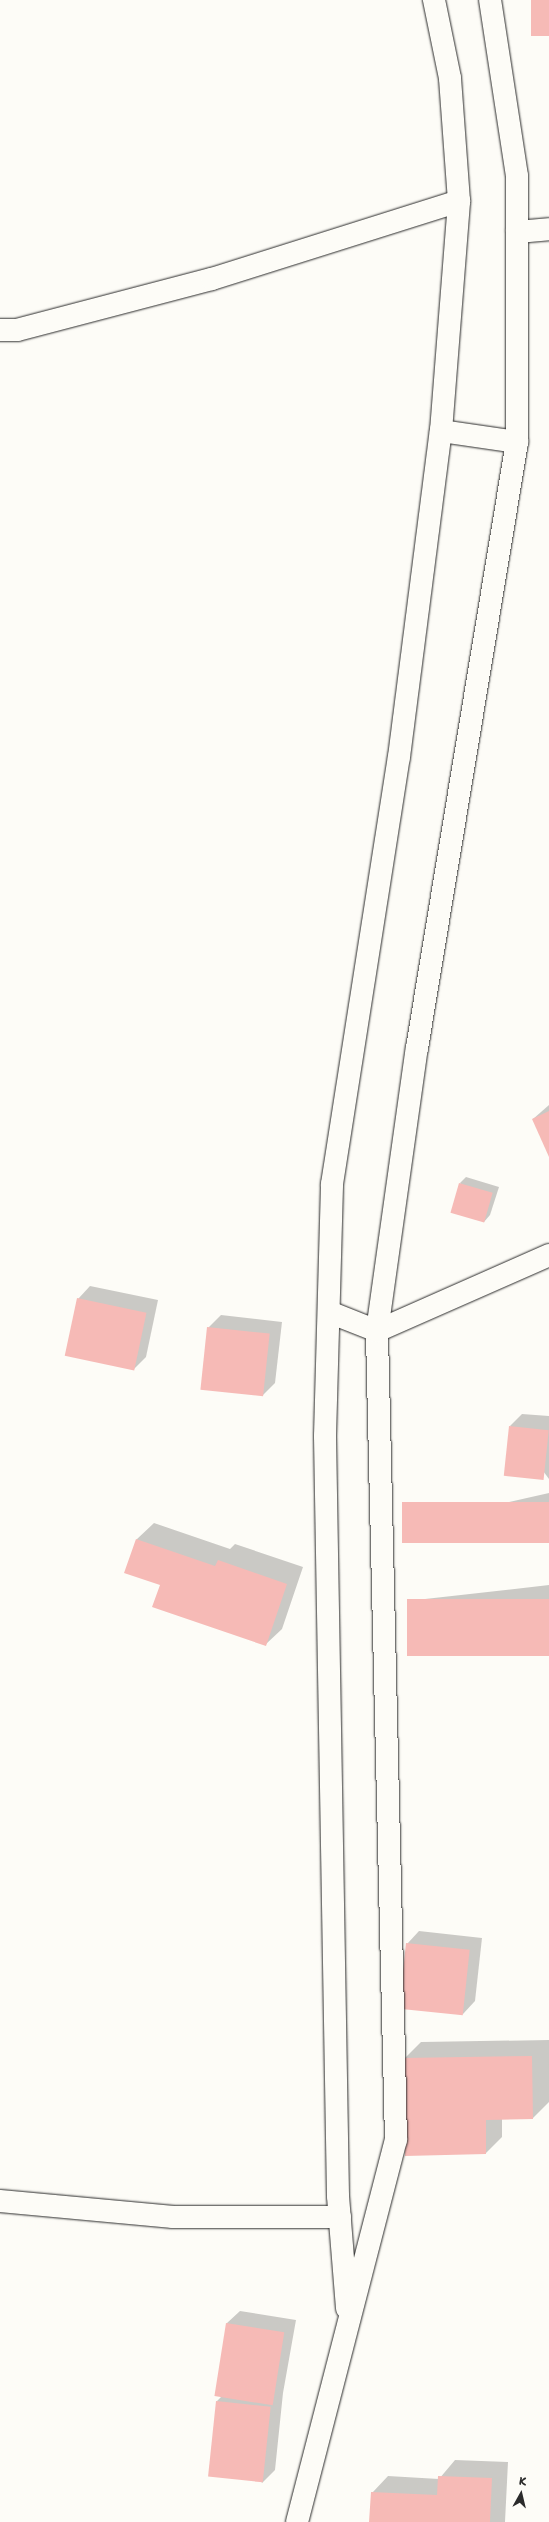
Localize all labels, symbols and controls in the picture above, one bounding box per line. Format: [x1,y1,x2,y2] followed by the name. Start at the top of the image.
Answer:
[501,2474,541,2514] north arrow
[518,2474,527,2490] text: K

